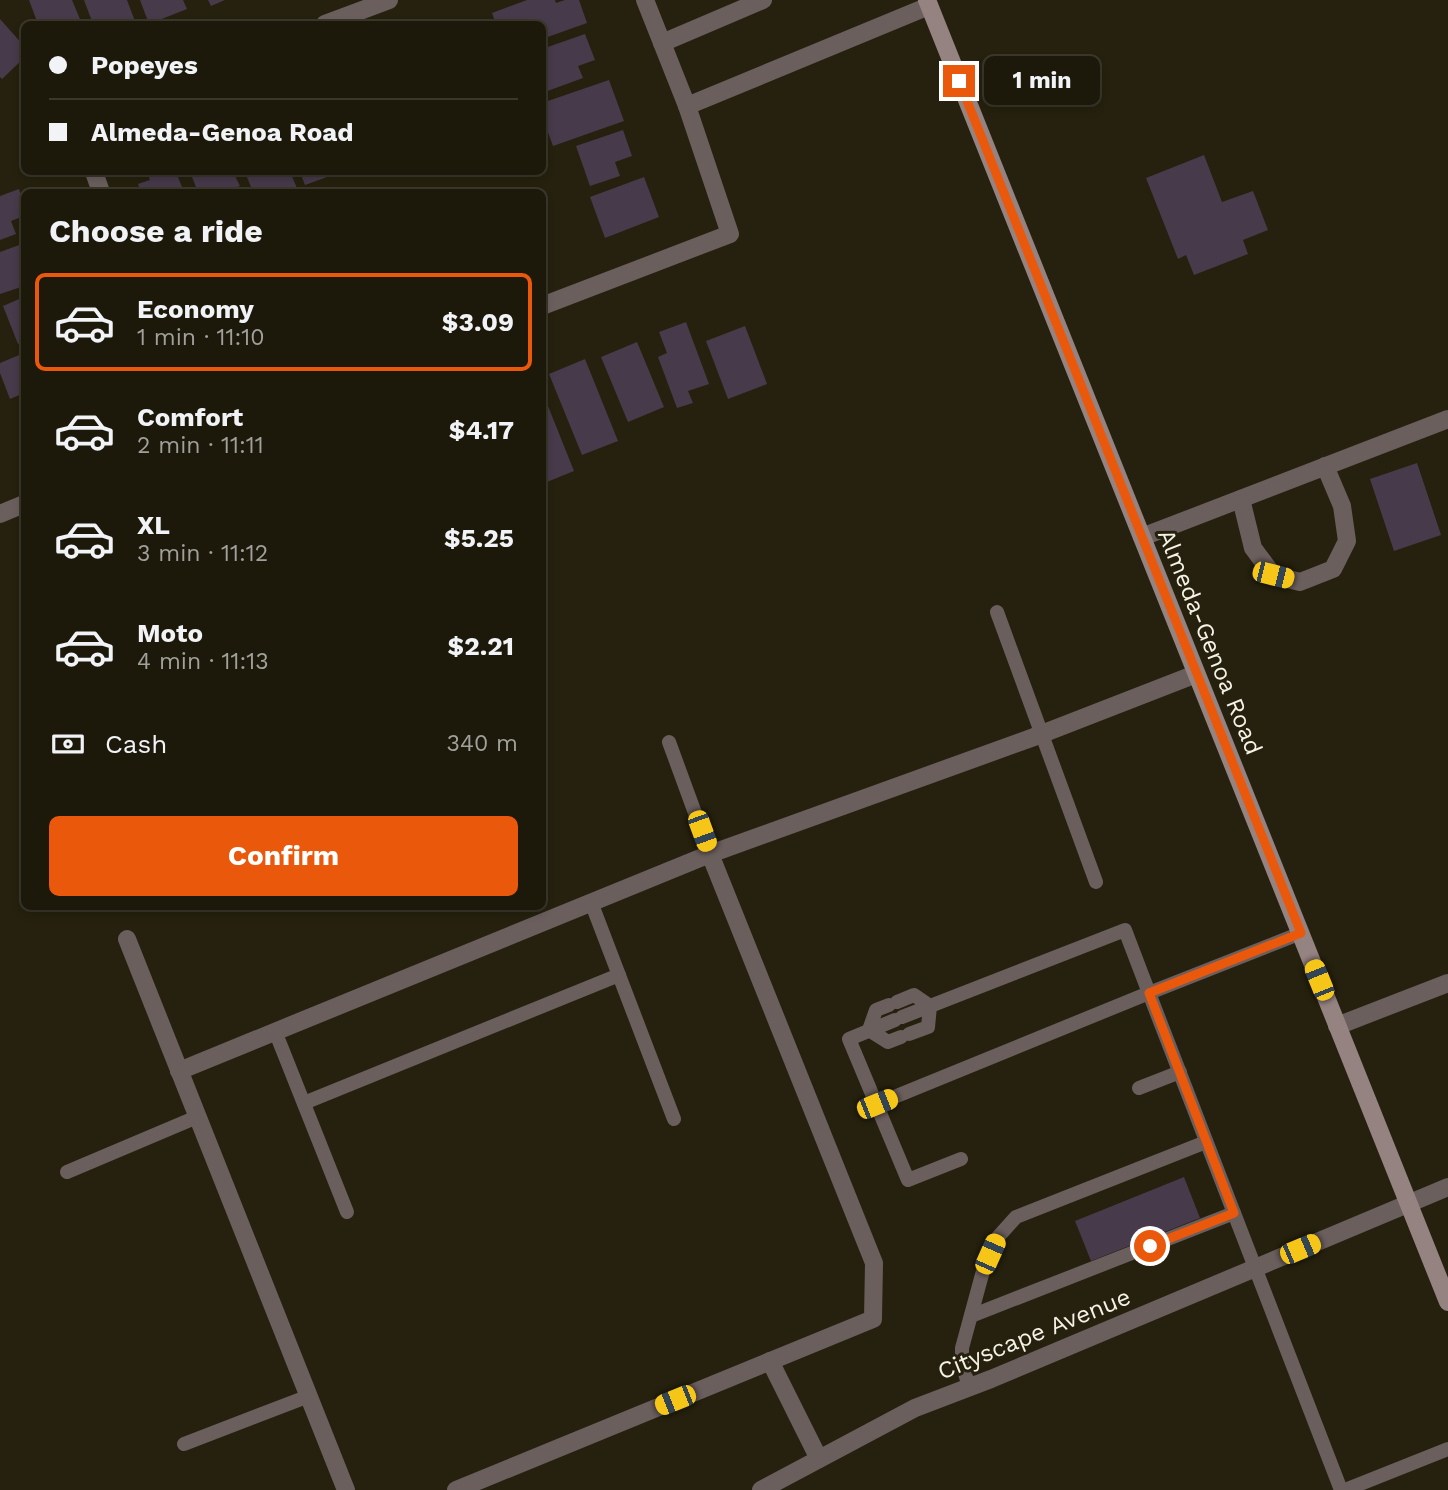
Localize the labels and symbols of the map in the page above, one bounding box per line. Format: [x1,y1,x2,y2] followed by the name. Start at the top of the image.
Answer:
[984,56,1099,106] callout: 1 min
[943,65,975,97] route end
[1152,525,1268,759] street label: Almeda-Genoa Road
[1251,560,1296,590] car
[685,808,720,854] car
[1302,957,1337,1003] car
[854,1086,901,1122] car
[1134,1230,1166,1262] route start
[972,1231,1009,1277] car
[1277,1231,1324,1267] car
[933,1282,1135,1386] street label: Cityscape Avenue
[652,1382,699,1418] car

